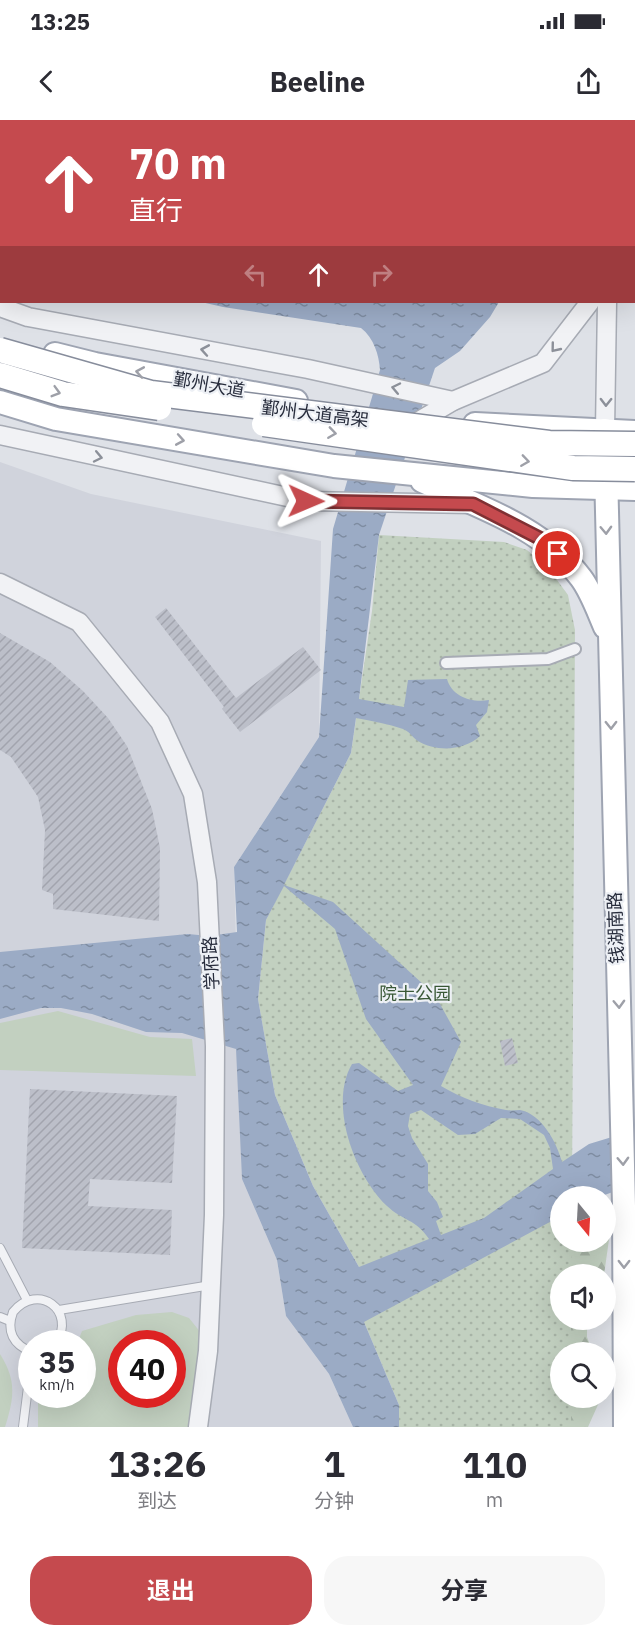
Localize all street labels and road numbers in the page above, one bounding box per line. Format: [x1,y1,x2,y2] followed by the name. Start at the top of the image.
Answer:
[172,367,247,402] street label: 鄞州大道
[260,396,370,431] street label: 鄞州大道高架
[603,892,628,964] street label: 钱湖南路
[198,935,223,991] street label: 学府路

